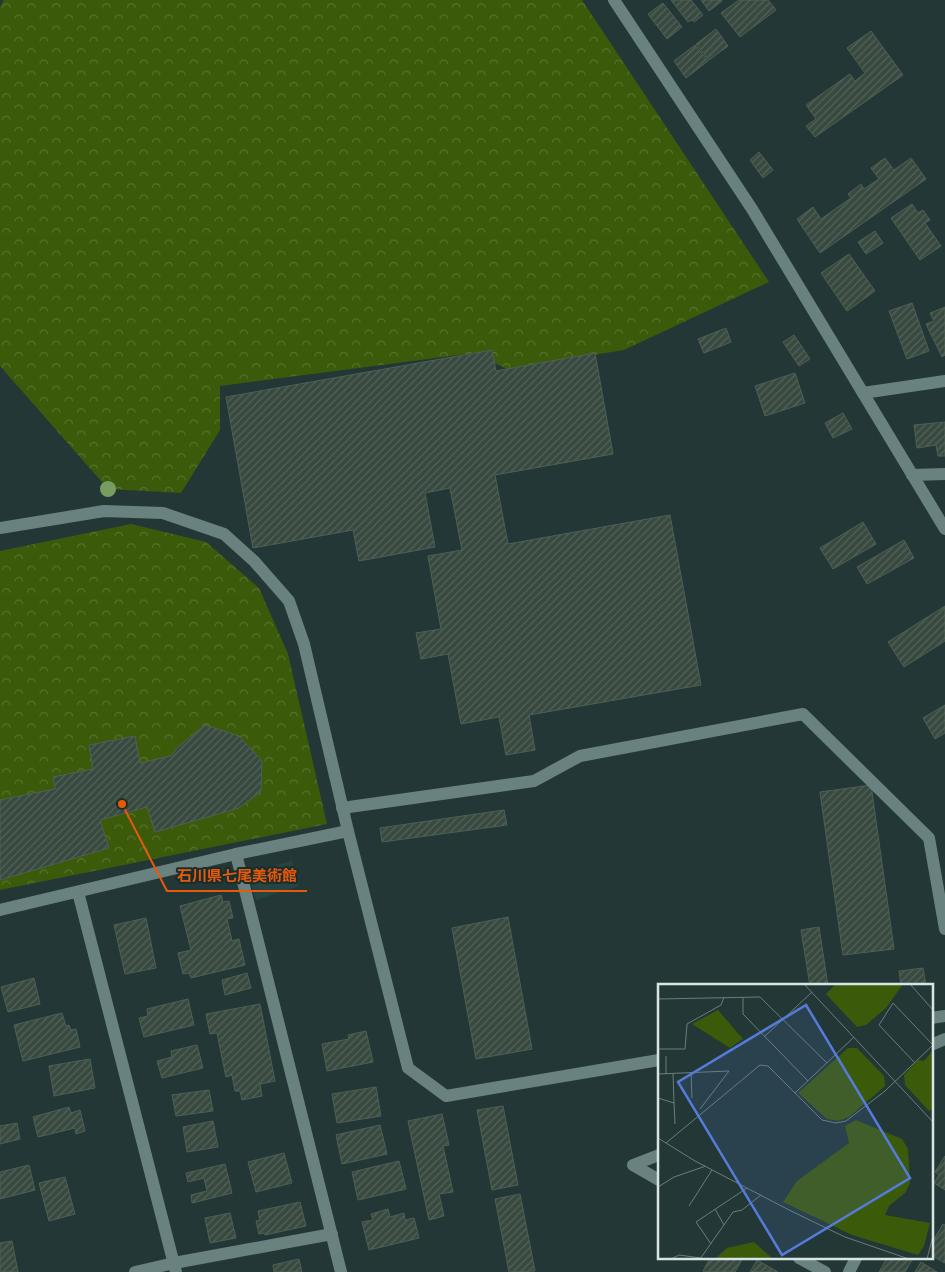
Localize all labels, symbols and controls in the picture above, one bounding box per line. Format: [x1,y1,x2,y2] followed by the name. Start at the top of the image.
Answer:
[167,861,307,891] callout: 石川県七尾美術館
[177,867,297,884] text: 石川県七尾美術館
[658,984,932,1260] inset map

